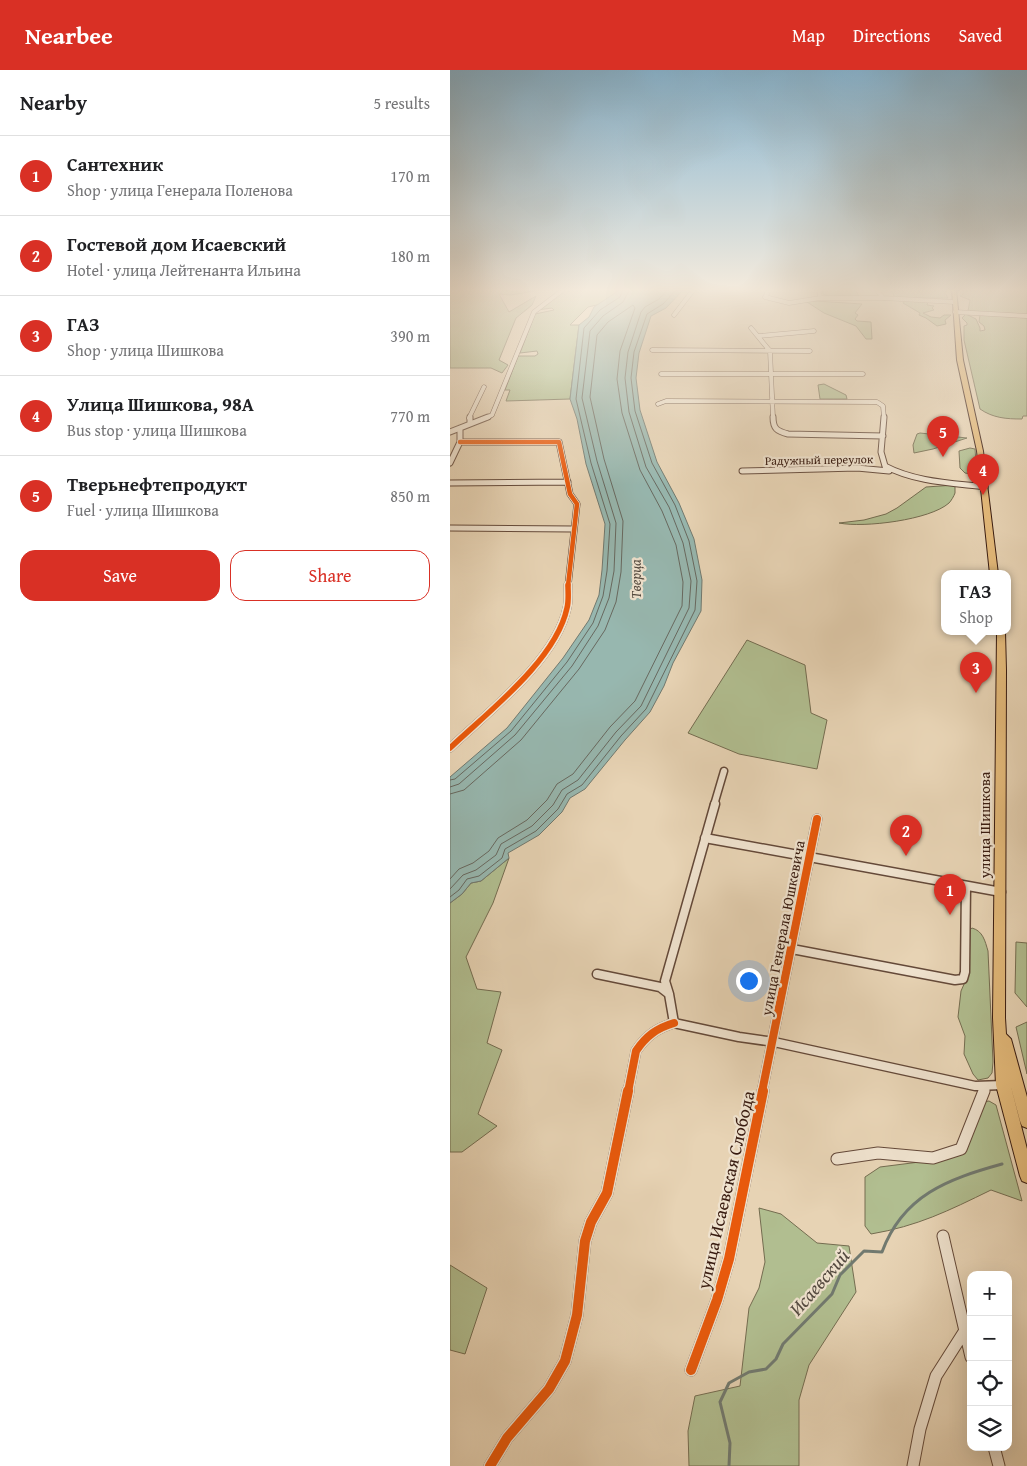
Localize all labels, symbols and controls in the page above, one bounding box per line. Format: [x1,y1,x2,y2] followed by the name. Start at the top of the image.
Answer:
[25,18,113,53] text: Nearbee
[792,22,825,49] text: Map
[853,22,930,49] text: Directions
[958,22,1002,49] text: Saved
[20,87,87,118] text: Nearby
[373,91,430,115] text: 5 results
[67,150,163,178] text: Сантехник
[32,164,40,188] text: 1
[390,164,430,188] text: 170 m
[67,178,293,202] text: Shop · улица Генерала Поленова
[67,230,286,258] text: Гостевой дом Исаевский
[32,244,40,268] text: 2
[390,244,430,268] text: 180 m
[67,258,301,282] text: Hotel · улица Лейтенанта Ильина
[67,310,100,338] text: ГАЗ
[32,324,40,348] text: 3
[390,324,430,348] text: 390 m
[67,338,224,362] text: Shop · улица Шишкова
[67,390,254,418] text: Улица Шишкова, 98А
[32,404,40,428] text: 4
[390,404,430,428] text: 770 m
[927,416,959,457] pin: 5
[67,418,247,442] text: Bus stop · улица Шишкова
[765,450,874,469] street label: Радужный переулок
[967,454,999,495] pin: 4
[67,470,247,498] text: Тверьнефтепродукт
[32,484,40,508] text: 5
[390,484,430,508] text: 850 m
[67,498,219,522] text: Fuel · улица Шишкова
[20,550,220,601] button: Save
[230,550,430,601] button: Share
[626,559,646,599] water label: Тверца
[941,570,1011,635] popup
[959,577,992,605] text: ГАЗ
[959,605,993,629] text: Shop
[960,652,992,693] pin: 3
[974,771,995,879] street label: улица Шишкова
[890,815,922,856] pin: 2
[755,838,810,1018] street label: улица Генерала Юшкевича
[934,874,966,915] pin: 1
[736,968,762,994] your location
[689,1087,762,1293] street label: улица Исаевская Слобода
[782,1242,856,1321] water label: Исаевский
[967,1271,1012,1451] map controls
[967,1271,1012,1316] button: +
[967,1316,1012,1361] button: −
[967,1361,1012,1406] button: locate
[967,1406,1012,1451] button: layers

